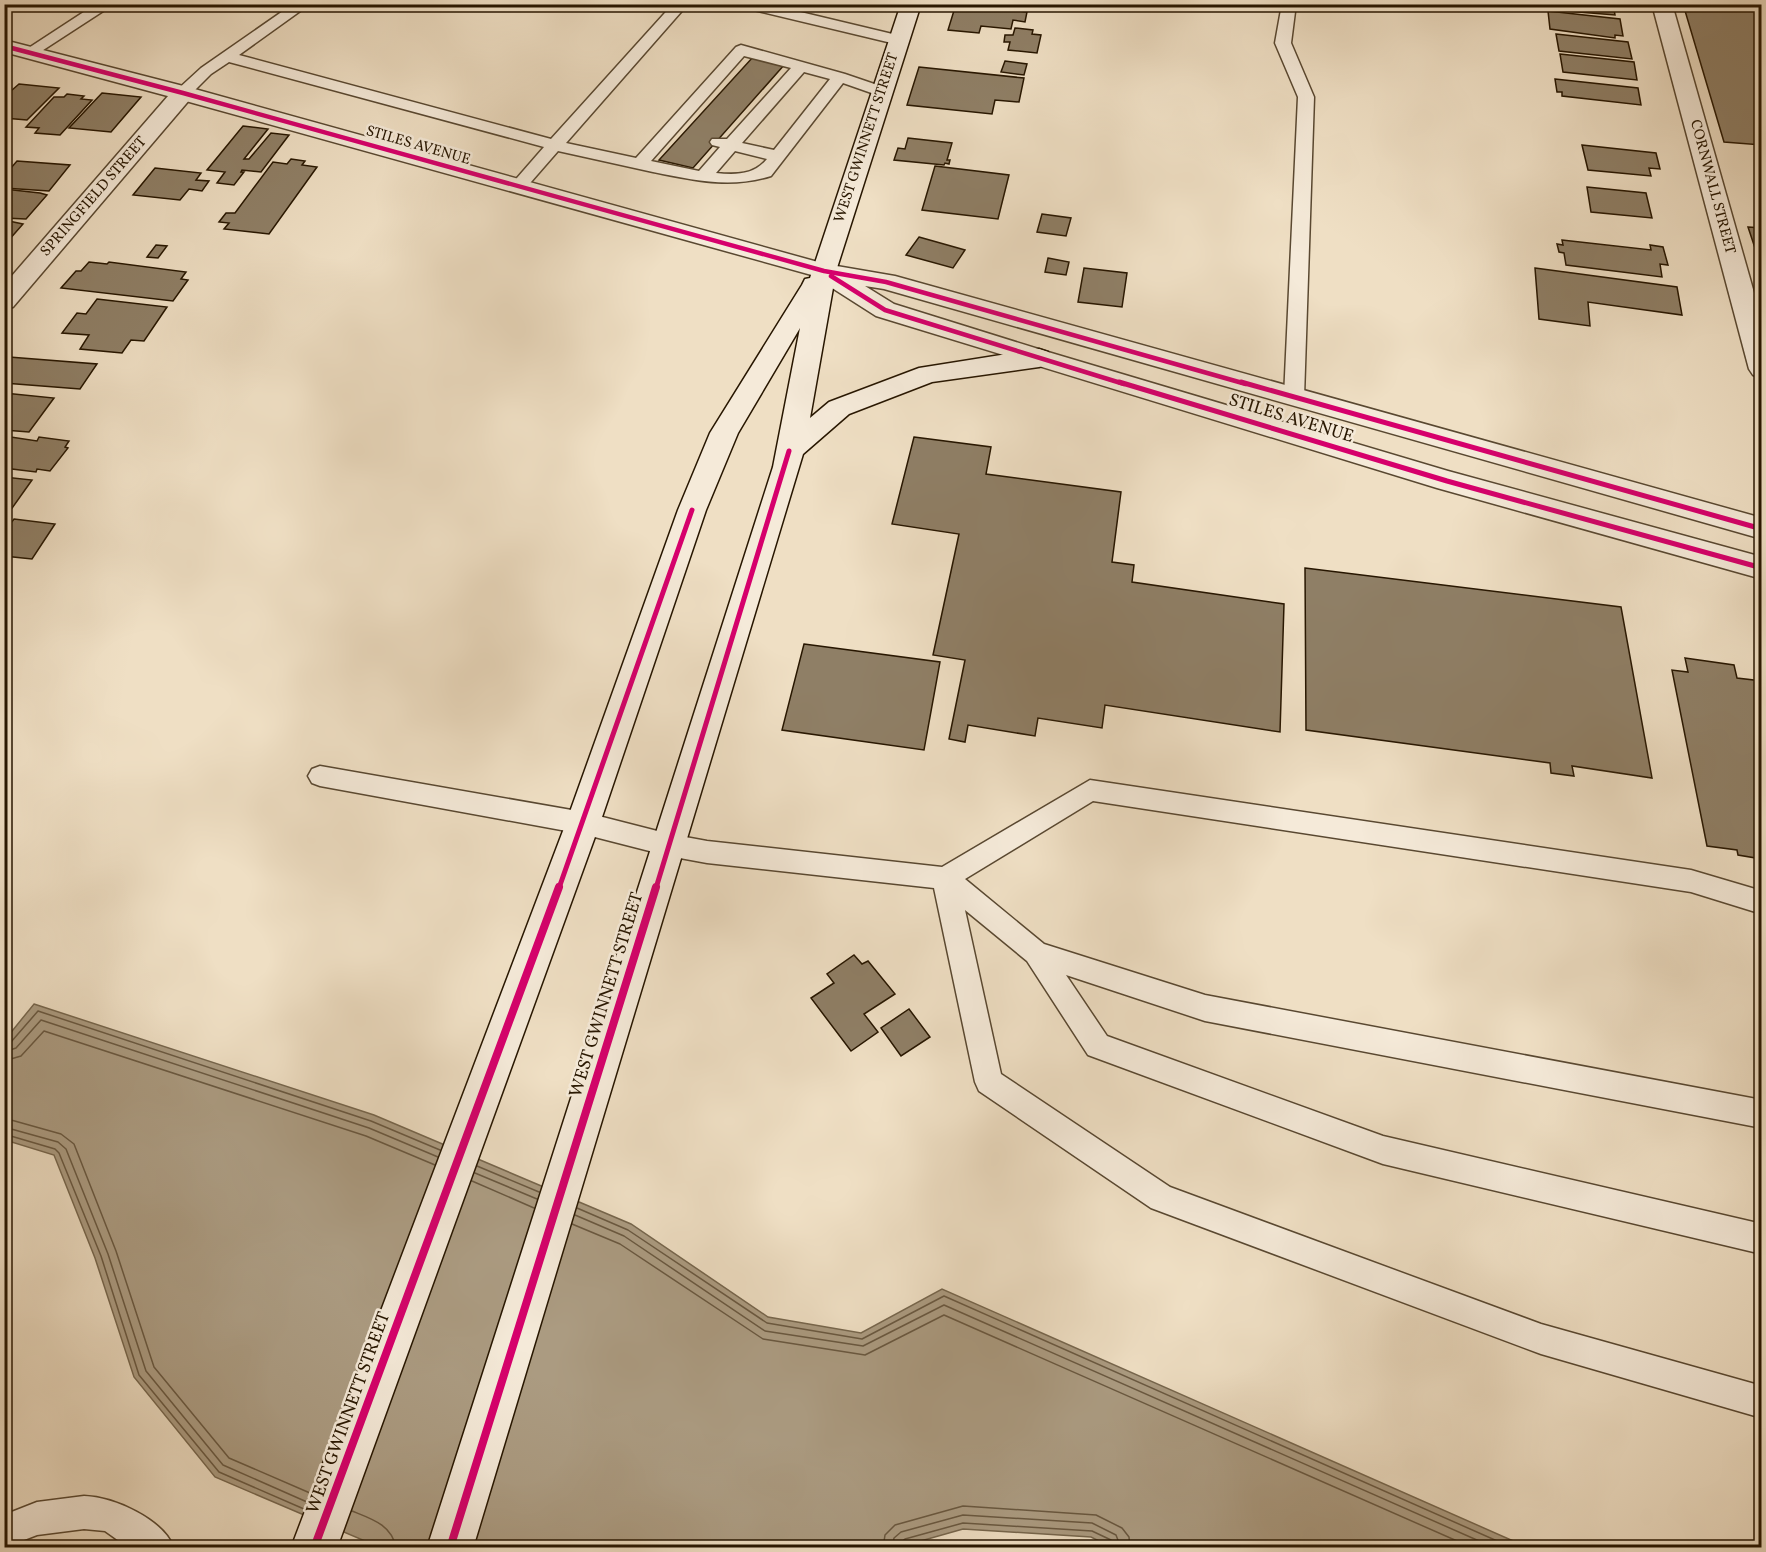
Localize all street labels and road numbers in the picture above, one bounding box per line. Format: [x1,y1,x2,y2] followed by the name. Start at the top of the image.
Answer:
[830,50,905,226] street label: WEST GWINNETT STREET
[1684,117,1740,257] street label: CORNWALL STREET
[363,121,473,171] street label: STILES AVENUE
[36,132,152,261] street label: SPRINGFIELD STREET
[1225,388,1357,450] street label: STILES AVENUE
[564,889,650,1101] street label: WEST GWINNETT STREET
[301,1308,397,1518] street label: WEST GWINNETT STREET

